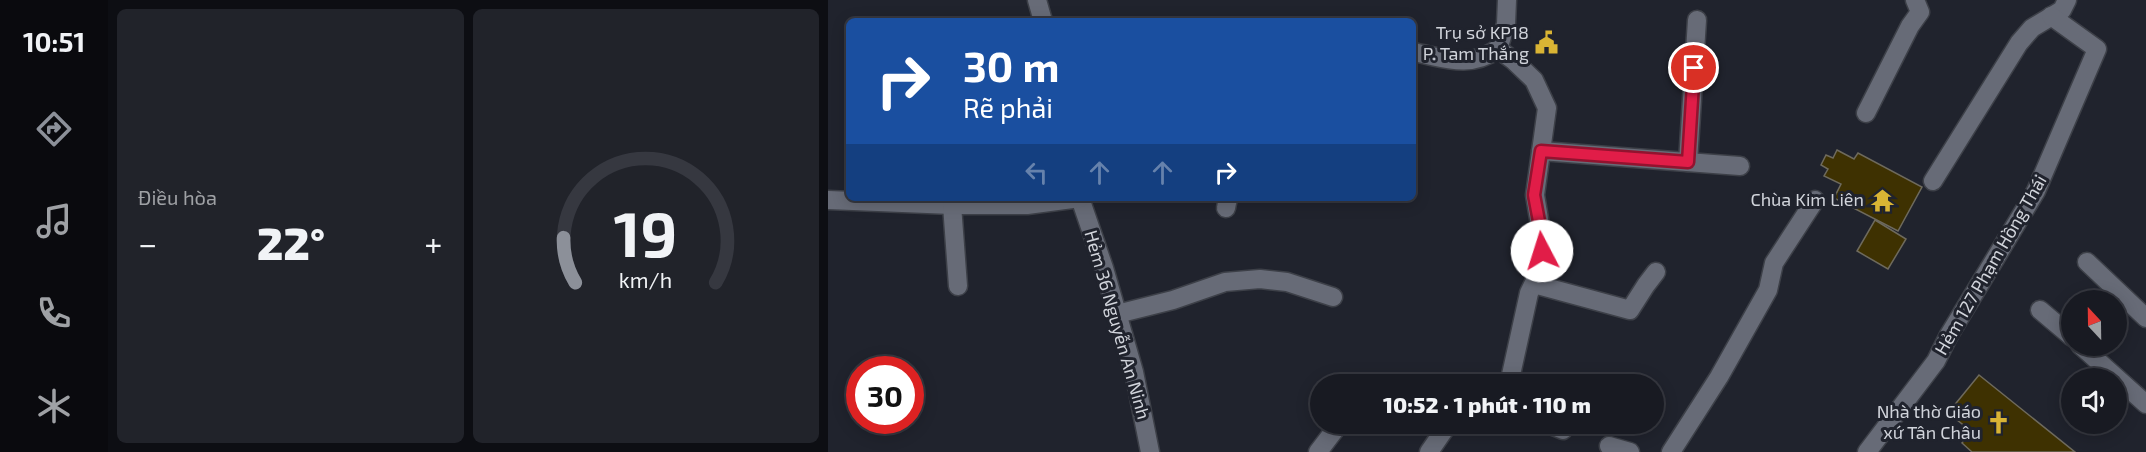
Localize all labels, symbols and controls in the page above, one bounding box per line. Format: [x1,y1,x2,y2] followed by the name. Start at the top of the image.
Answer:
[1423,21,1529,64] place label: Trụ sở KP18 P. Tam Thắng
[23,25,85,57] text: 10:51
[1534,30,1560,56] public building icon: Trụ sở KP18 P. Tam Thắng
[963,40,1059,90] text: 30 m
[864,42,942,120] icon: right
[1668,42,1719,93] pin
[1677,51,1710,84] icon: arrive
[963,91,1053,123] text: Rẽ phải
[33,108,75,150] icon: directions
[1020,156,1053,189] icon: left
[1083,156,1116,189] icon: ahead
[1146,156,1179,189] icon: ahead
[1209,156,1242,189] icon: right
[1930,171,2051,358] street label: Hẻm 127 Phạm Hồng Thái
[138,185,217,209] text: Điều hòa
[1869,187,1895,213] temple icon: Chùa Kim Liên
[1750,188,1864,210] place label: Chùa Kim Liên
[614,195,678,270] text: 19
[33,200,75,242] icon: music
[257,215,325,269] text: 22°
[1510,219,1574,283] position arrow
[138,223,157,263] text: −
[424,223,442,263] text: +
[1080,228,1156,422] street label: Hẻm 36 Nguyễn An Ninh
[619,267,672,292] text: km/h
[2061,290,2127,356] north arrow
[2061,290,2127,434] map controls
[33,292,75,334] icon: phone
[846,356,924,434] speed limit sign: 30
[2061,368,2127,434] button: sound
[33,385,75,427] icon: climate
[1383,391,1591,417] text: 10:52 · 1 phút · 110 m
[1877,400,1981,443] place label: Nhà thờ Giáo xứ Tân Châu
[1986,409,2012,435] church icon: Nhà thờ Giáo xứ Tân Châu

